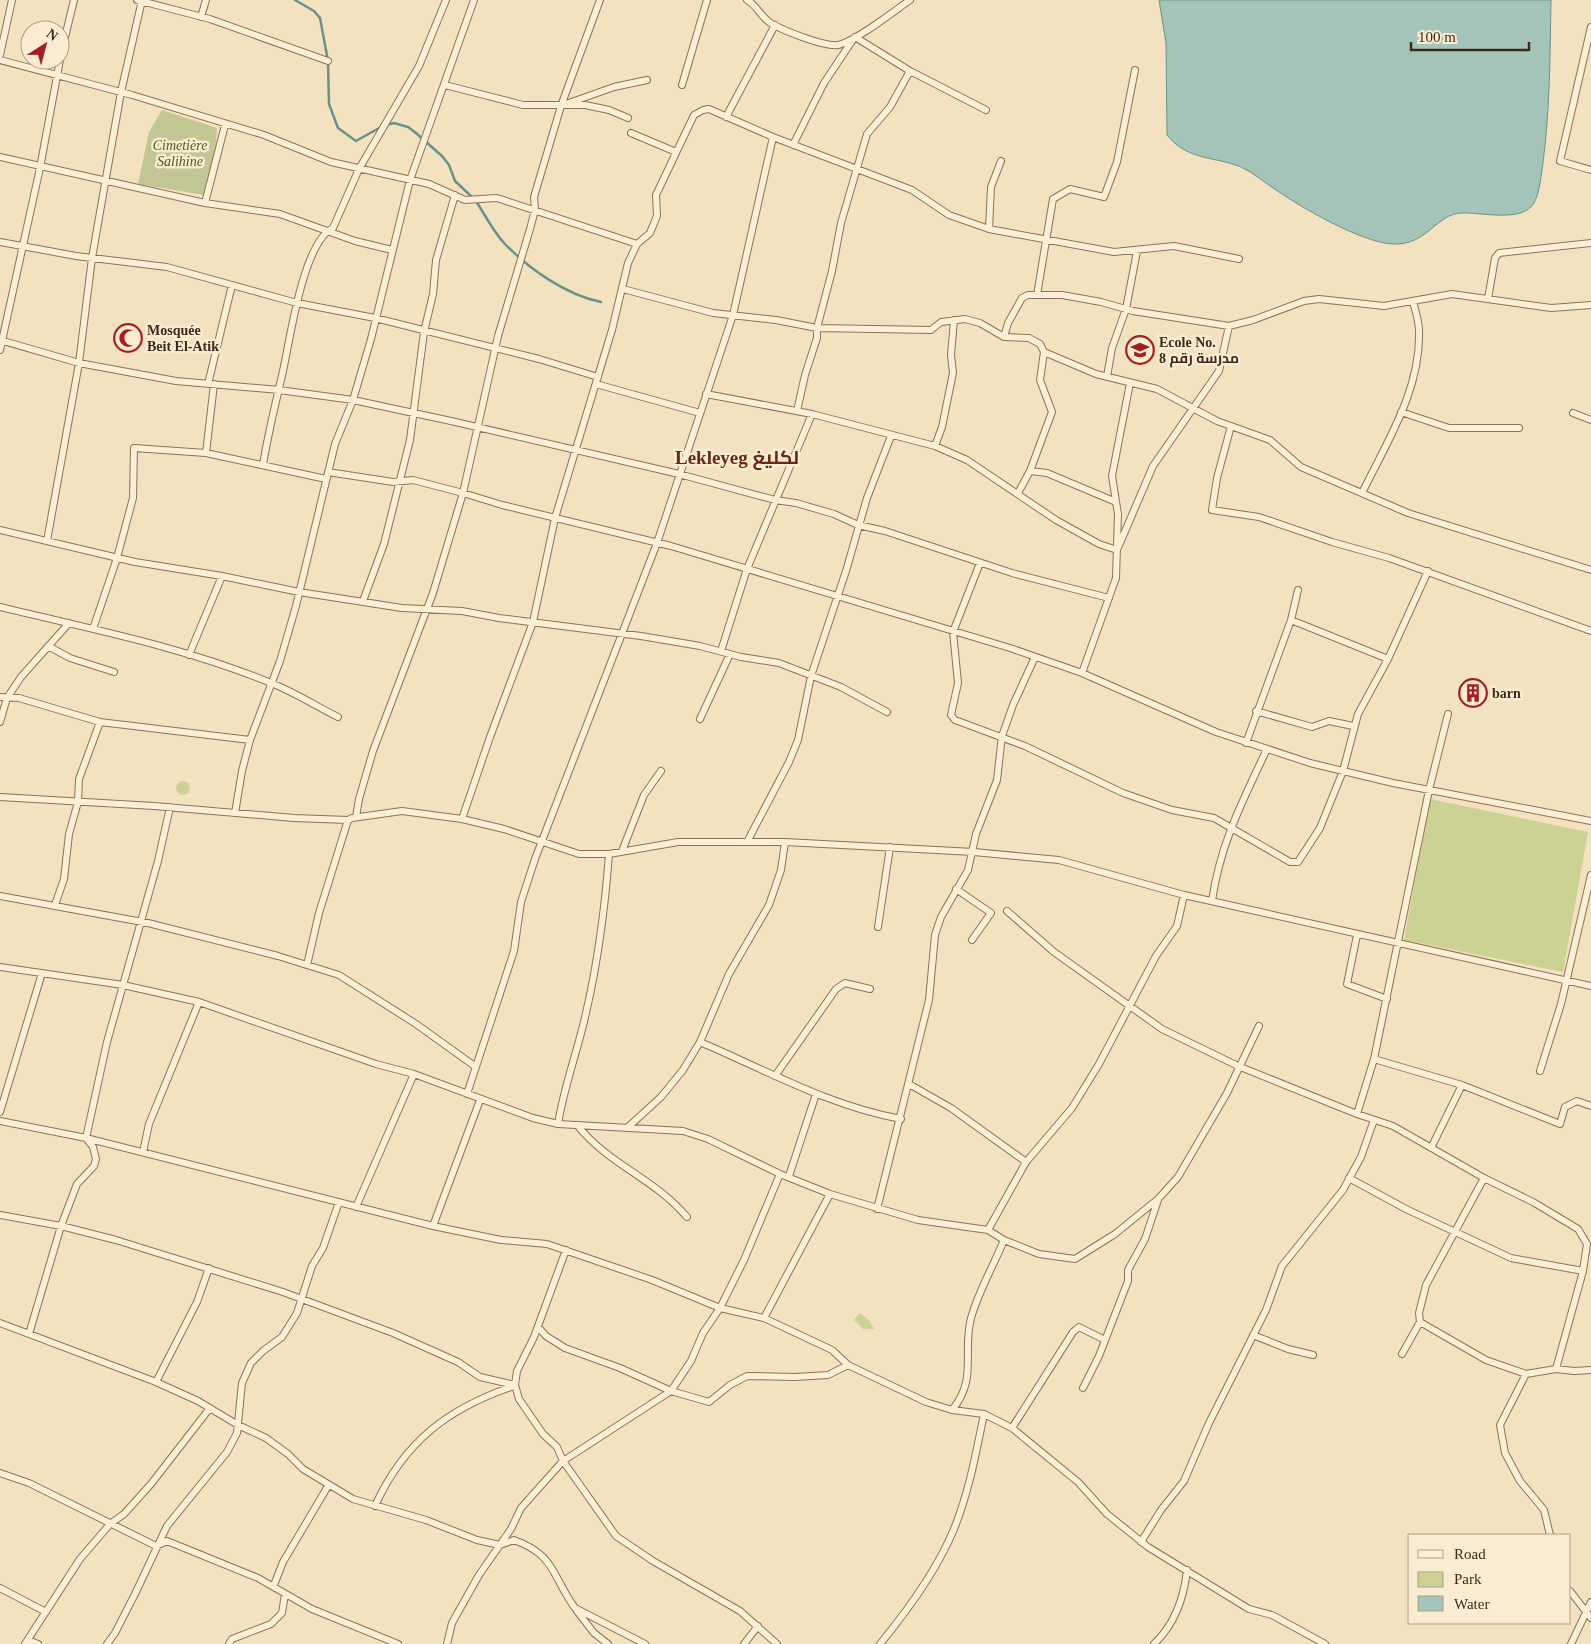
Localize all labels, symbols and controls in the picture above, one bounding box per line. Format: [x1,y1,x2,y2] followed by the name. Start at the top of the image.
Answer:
[20,20,70,70] north arrow
[1411,20,1528,52] scale bar
[44,26,61,44] text: N
[1418,29,1456,45] text: 100 m
[153,138,207,169] park label: Cimetière Salihine
[113,323,143,353] mosque icon: Mosquée Beit El-Atik
[147,323,219,354] place label: Mosquée Beit El-Atik
[1125,335,1155,365] school or university icon: Ecole No. 8 مدرسة رقم
[1159,335,1239,368] place label: Ecole No. 8 مدرسة رقم
[675,447,799,471] district label: Lekleyeg لكليغ
[1458,678,1488,708] building icon: barn
[1492,686,1521,701] place label: barn
[1408,1534,1571,1624] legend
[1454,1546,1486,1562] text: Road
[1454,1571,1482,1587] text: Park
[1454,1596,1489,1612] text: Water

